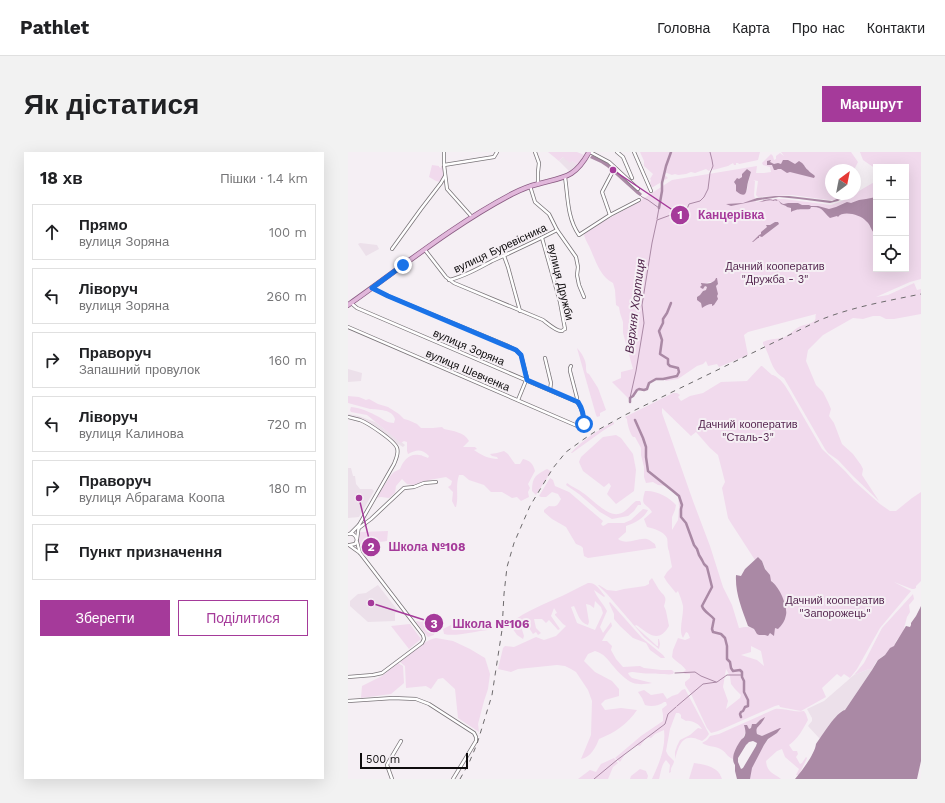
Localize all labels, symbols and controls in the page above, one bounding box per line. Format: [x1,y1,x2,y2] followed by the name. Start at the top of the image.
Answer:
[20,16,89,39] text: Pathlet
[657,20,710,36] text: Головна
[732,20,770,36] text: Карта
[792,20,845,36] text: Про нас
[867,20,925,36] text: Контакти
[822,86,921,122] button: Маршрут
[24,88,199,121] text: Як дістатися
[825,164,861,200] north arrow
[873,164,909,272] map controls
[873,164,909,200] button: +
[40,168,83,188] text: 18 хв
[220,171,308,186] text: Пішки · 1.4 km
[873,200,909,236] button: −
[670,203,772,227] callout: Канцерівка
[677,208,683,222] text: 1
[698,208,764,222] text: Канцерівка
[79,216,128,234] text: Прямо
[41,221,63,243] icon: ahead
[452,221,550,276] street label: вулиця Буревісника
[269,225,307,240] text: 100 m
[79,234,169,249] text: вулиця Зоряна
[873,236,909,272] button: locate
[545,242,576,322] street label: вулиця Дружби
[394,256,412,274] route end
[622,257,648,354] water label: Верхня Хортиця
[725,260,825,286] park label: Дачний кооператив "Дружба - 3"
[79,280,138,298] text: Ліворуч
[41,285,63,307] icon: left
[267,289,307,304] text: 260 m
[79,298,169,313] text: вулиця Зоряна
[431,327,507,369] street label: вулиця Зоряна
[79,344,152,362] text: Праворуч
[424,347,513,394] street label: вулиця Шевченка
[41,349,63,371] icon: right
[269,353,307,368] text: 160 m
[79,362,200,377] text: Запашний провулок
[79,408,138,426] text: Ліворуч
[41,413,63,435] icon: left
[575,415,593,433] route start
[267,417,307,432] text: 720 m
[698,418,798,444] park label: Дачний кооператив "Сталь-3"
[79,426,184,441] text: вулиця Калинова
[79,472,152,490] text: Праворуч
[41,477,63,499] icon: right
[269,481,307,496] text: 180 m
[79,490,225,505] text: вулиця Абрагама Коопа
[361,535,474,559] callout: Школа №108
[367,540,375,554] text: 2
[388,540,466,554] text: Школа №108
[41,541,63,563] icon: arrive
[79,543,222,561] text: Пункт призначення
[785,594,885,620] park label: Дачний кооператив "Запорожець"
[40,600,170,636] button: Зберегти
[178,600,308,636] button: Поділитися
[424,611,537,635] callout: Школа №106
[430,617,438,631] text: 3
[453,617,529,631] text: Школа №106
[360,751,468,770] scale bar
[366,753,400,766] text: 500 m

